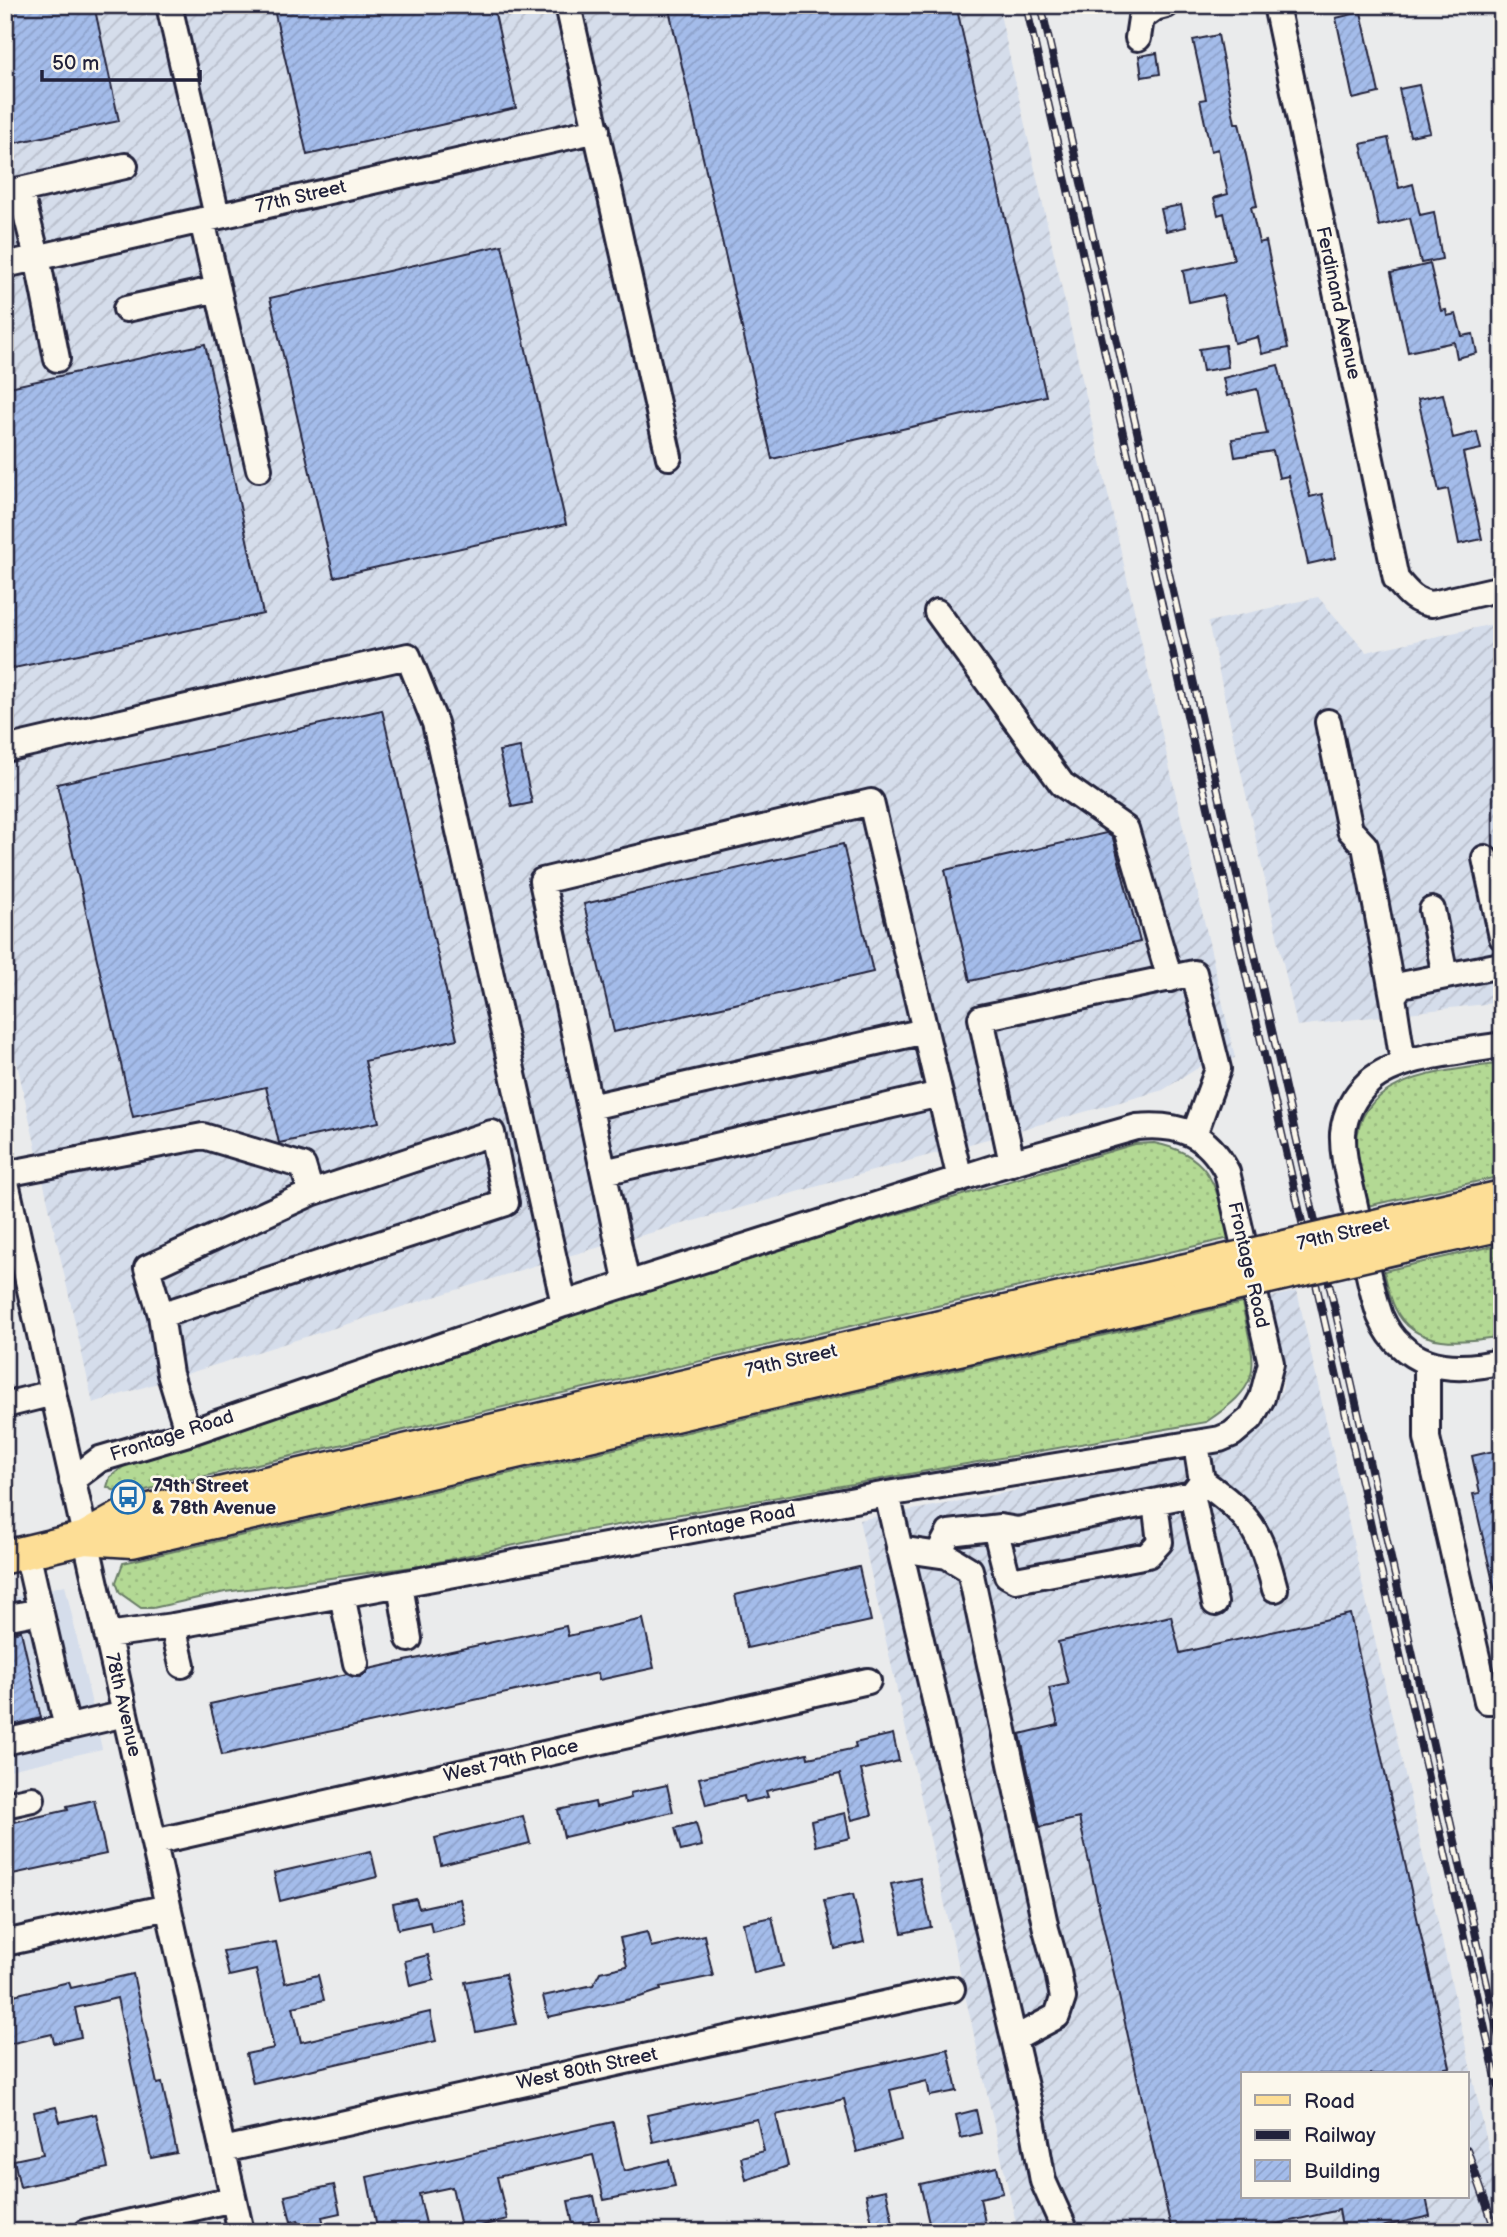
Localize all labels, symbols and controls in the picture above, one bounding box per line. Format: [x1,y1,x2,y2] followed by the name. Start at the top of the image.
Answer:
[42,38,200,82] scale bar
[52,51,99,76] text: 50 m
[254,175,349,219] street label: 77th Street
[1311,224,1365,382] street label: Ferdinand Avenue
[1222,1200,1274,1330] street label: Frontage Road
[1295,1212,1391,1256] street label: 79th Street
[743,1339,839,1383] street label: 79th Street
[107,1405,237,1467] street label: Frontage Road
[152,1475,276,1520] place label: 79th Street & 78th Avenue
[109,1478,147,1516] bus stop icon: 79th Street & 78th Avenue
[667,1499,797,1547] street label: Frontage Road
[100,1651,146,1759] street label: 78th Avenue
[441,1734,581,1788] street label: West 79th Place
[514,2043,660,2095] street label: West 80th Street
[1241,2072,1468,2198] legend
[1304,2089,1355,2114] text: Road
[1304,2123,1376,2148] text: Railway
[1304,2159,1380,2184] text: Building

